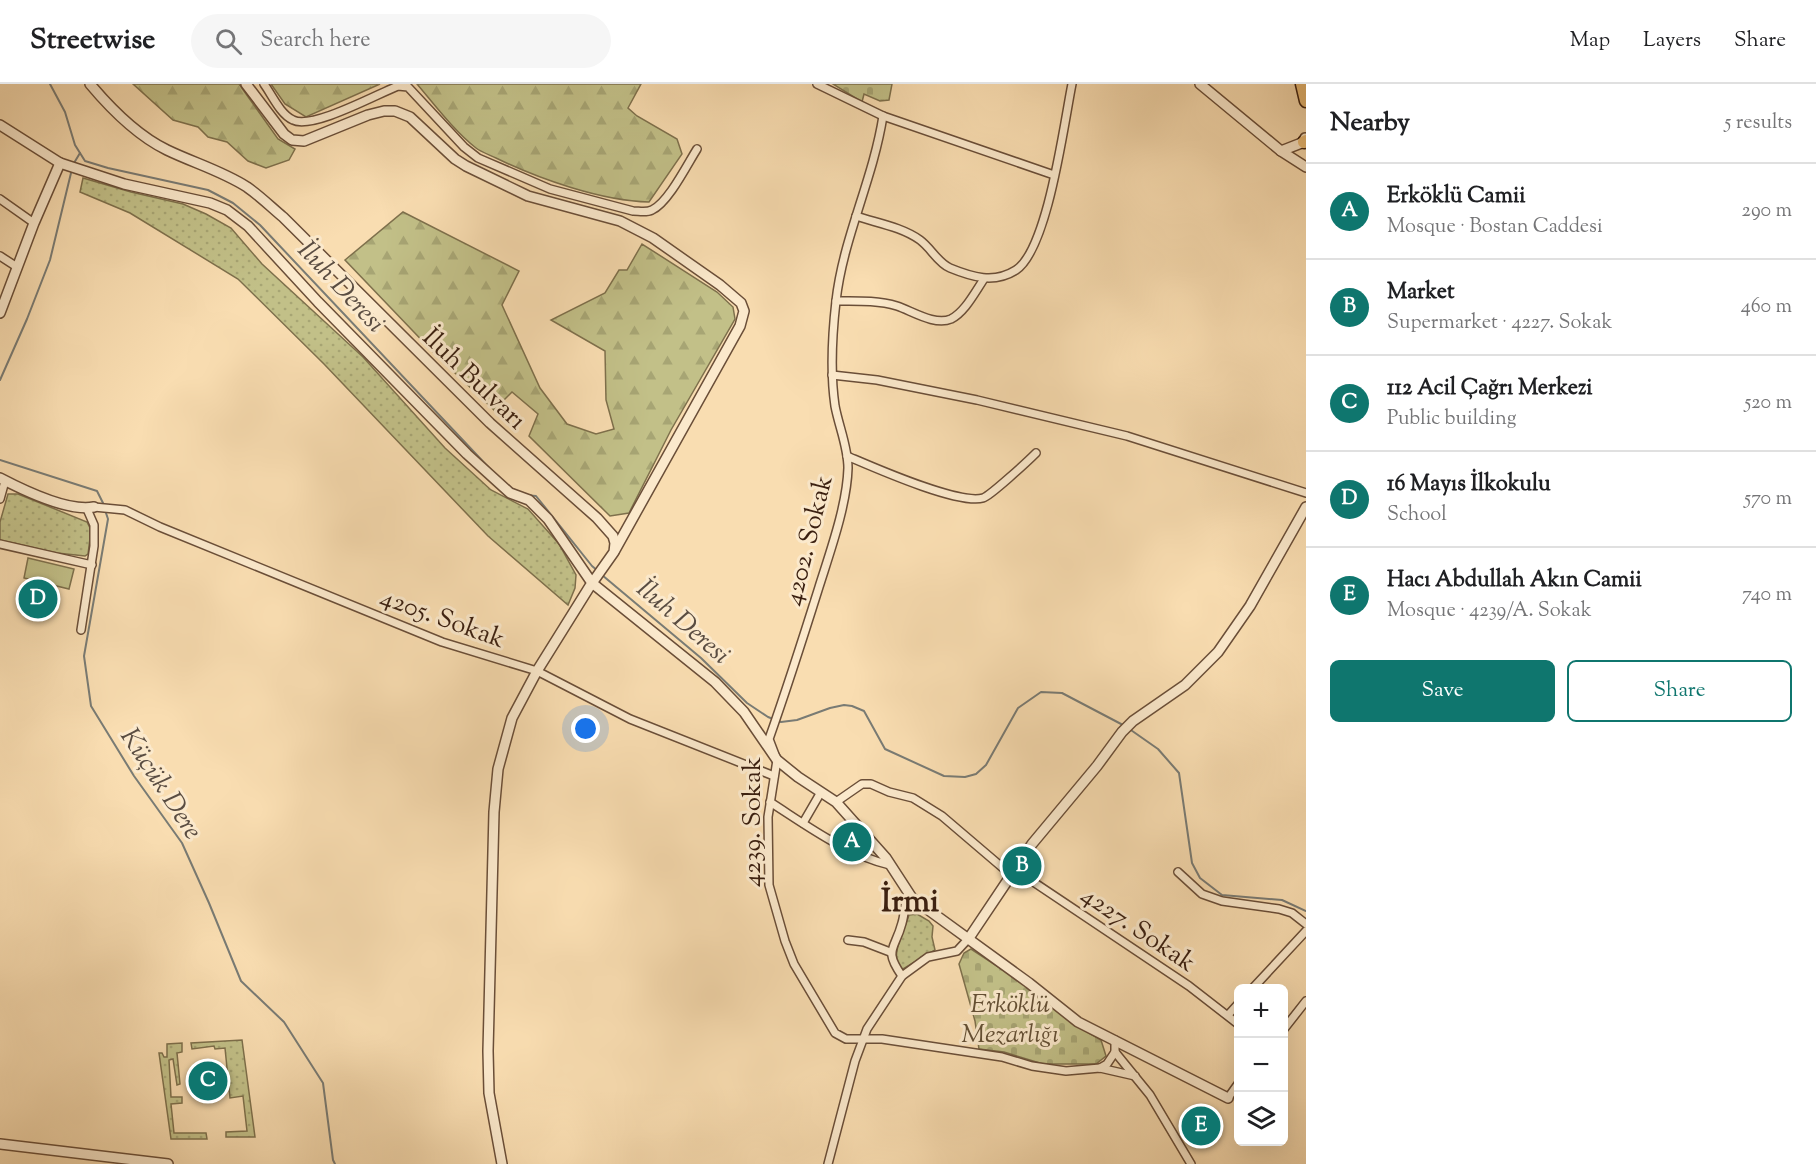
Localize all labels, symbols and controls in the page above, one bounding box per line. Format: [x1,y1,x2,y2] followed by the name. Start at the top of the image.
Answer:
[191,14,611,68] search box
[30,21,155,61] text: Streetwise
[212,25,245,58] icon: search
[260,25,371,57] text: Search here
[1570,26,1610,56] text: Map
[1643,26,1701,56] text: Layers
[1734,26,1786,56] text: Share
[1330,105,1410,142] text: Nearby
[1725,109,1792,138] text: 5 results
[1387,181,1525,213] text: Erköklü Camii
[1341,197,1358,226] text: A
[1742,197,1792,226] text: 290 m
[1387,213,1603,242] text: Mosque · Bostan Caddesi
[287,233,393,342] water label: İluh Deresi
[1387,277,1454,309] text: Market
[1343,293,1356,322] text: B
[1741,293,1792,322] text: 460 m
[1387,309,1612,338] text: Supermarket · 4227. Sokak
[413,321,534,439] street label: İluh Bulvarı
[1387,373,1593,405] text: 112 Acil Çağrı Merkezi
[1341,389,1358,418] text: C
[1744,389,1792,418] text: 520 m
[1387,405,1517,434] text: Public building
[1387,469,1551,501] text: 16 Mayıs İlkokulu
[775,472,843,610] street label: 4202. Sokak
[1342,485,1357,514] text: D
[1744,485,1792,514] text: 570 m
[1387,501,1447,530] text: School
[1387,565,1642,597] text: Hacı Abdullah Akın Camii
[627,571,738,675] water label: İluh Deresi
[18,576,57,622] pin: D
[375,580,510,659] street label: 4205. Sokak
[1343,581,1356,610] text: E
[1742,581,1792,610] text: 740 m
[1387,597,1592,626] text: Mosque · 4239/A. Sokak
[1330,660,1555,722] button: Save
[1567,660,1792,722] button: Share
[571,714,600,743] your location
[109,721,211,848] water label: Küçük Dere
[735,757,772,887] street label: 4239. Sokak
[832,820,872,864] pin: A
[1002,844,1042,888] pin: B
[1073,878,1202,982] street label: 4227. Sokak
[881,880,939,926] district label: İrmi
[1234,984,1288,1146] map controls
[1234,984,1288,1038] button: +
[961,987,1059,1054] park label: Erköklü Mezarlığı
[1234,1038,1288,1092] button: −
[188,1058,228,1104] pin: C
[1234,1092,1288,1146] button: layers
[1182,1104,1220,1148] pin: E

